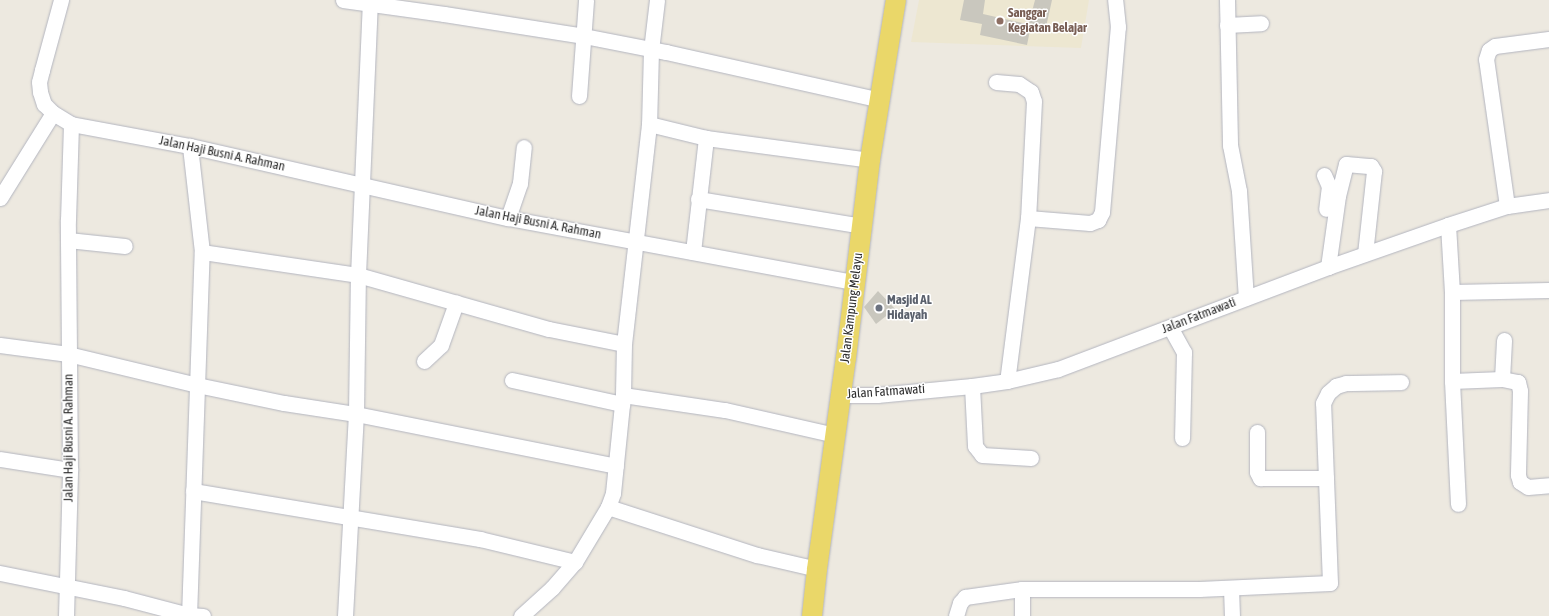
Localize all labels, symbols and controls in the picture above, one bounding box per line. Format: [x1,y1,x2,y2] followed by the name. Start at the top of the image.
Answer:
[1008,6,1087,37] place label: Sanggar Kegiatan Belajar
[995,16,1005,26] marker: Sanggar Kegiatan Belajar
[158,133,286,175] street label: Jalan Haji Busni A. Rahman
[474,203,602,243] street label: Jalan Haji Busni A. Rahman
[837,252,867,364] street label: Jalan Kampung Melayu
[887,293,932,324] place label: Masjid AL Hidayah
[1160,295,1238,337] street label: Jalan Fatmawati
[874,303,884,313] marker: Masjid AL Hidayah
[61,374,77,502] street label: Jalan Haji Busni A. Rahman
[846,381,926,403] street label: Jalan Fatmawati

